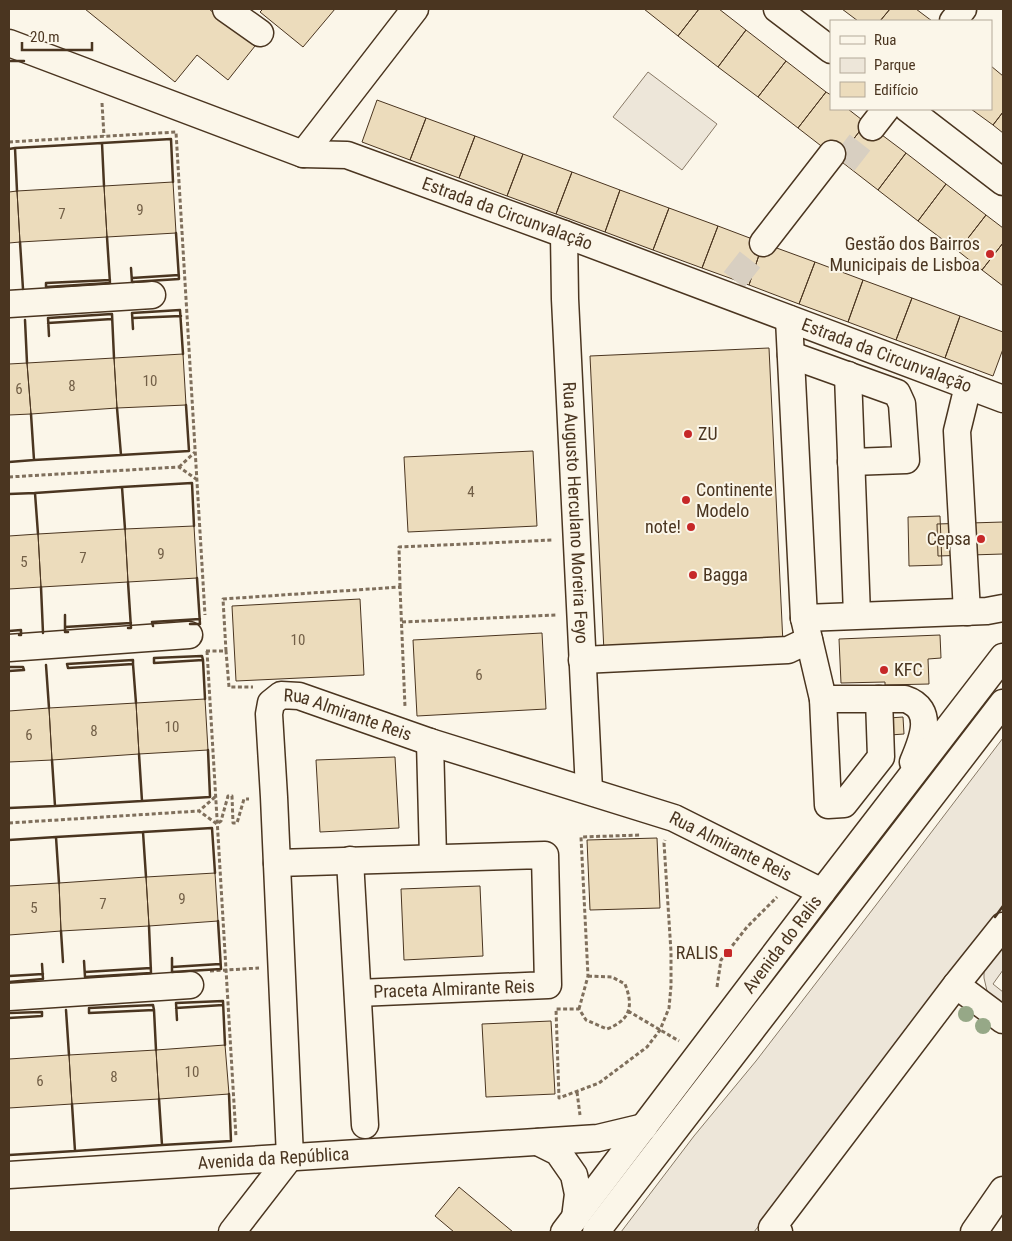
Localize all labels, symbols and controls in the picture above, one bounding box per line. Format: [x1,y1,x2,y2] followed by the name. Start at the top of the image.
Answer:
[22,20,92,52] scale bar
[830,20,992,110] legend
[30,28,60,46] text: 20 m
[874,31,896,49] text: Rua
[874,56,916,74] text: Parque
[874,81,918,99] text: Edifício
[419,172,596,254] street label: Estrada da Circunvalação
[136,201,144,219] house number: 9
[58,205,66,223] house number: 7
[830,233,980,275] place label: Gestão dos Bairros Municipais de Lisboa
[984,248,996,260] marker: Gestão dos Bairros Municipais de Lisboa
[799,313,975,396] street label: Estrada da Circunvalação
[143,372,157,390] house number: 10
[68,377,76,395] house number: 8
[15,380,23,398] house number: 6
[559,381,593,644] street label: Rua Augusto Herculano Moreira Feyo
[698,423,718,444] place label: ZU
[682,428,694,440] marker: ZU
[696,479,773,521] place label: Continente Modelo
[467,483,475,501] house number: 4
[680,494,692,506] marker: Continente Modelo
[645,516,681,537] place label: note!
[685,521,697,533] marker: note!
[927,528,971,549] place label: Cepsa
[975,533,987,545] marker: Cepsa
[157,545,165,563] house number: 9
[79,549,87,567] house number: 7
[20,553,28,571] house number: 5
[703,564,748,585] place label: Bagga
[687,569,699,581] marker: Bagga
[291,631,305,649] house number: 10
[894,659,923,680] place label: KFC
[878,664,890,676] marker: KFC
[475,666,483,684] house number: 6
[283,684,415,745] street label: Rua Almirante Reis
[165,718,179,736] house number: 10
[90,722,98,740] house number: 8
[25,726,33,744] house number: 6
[666,806,795,885] street label: Rua Almirante Reis
[178,890,186,908] house number: 9
[738,891,826,997] street label: Avenida do Ralis
[99,895,107,913] house number: 7
[30,899,38,917] house number: 5
[676,942,718,963] place label: RALIS
[722,947,734,959] marker: RALIS
[373,975,535,1002] street label: Praceta Almirante Reis
[185,1063,199,1081] house number: 10
[110,1068,118,1086] house number: 8
[36,1072,44,1090] house number: 6
[197,1143,350,1173] street label: Avenida da República

